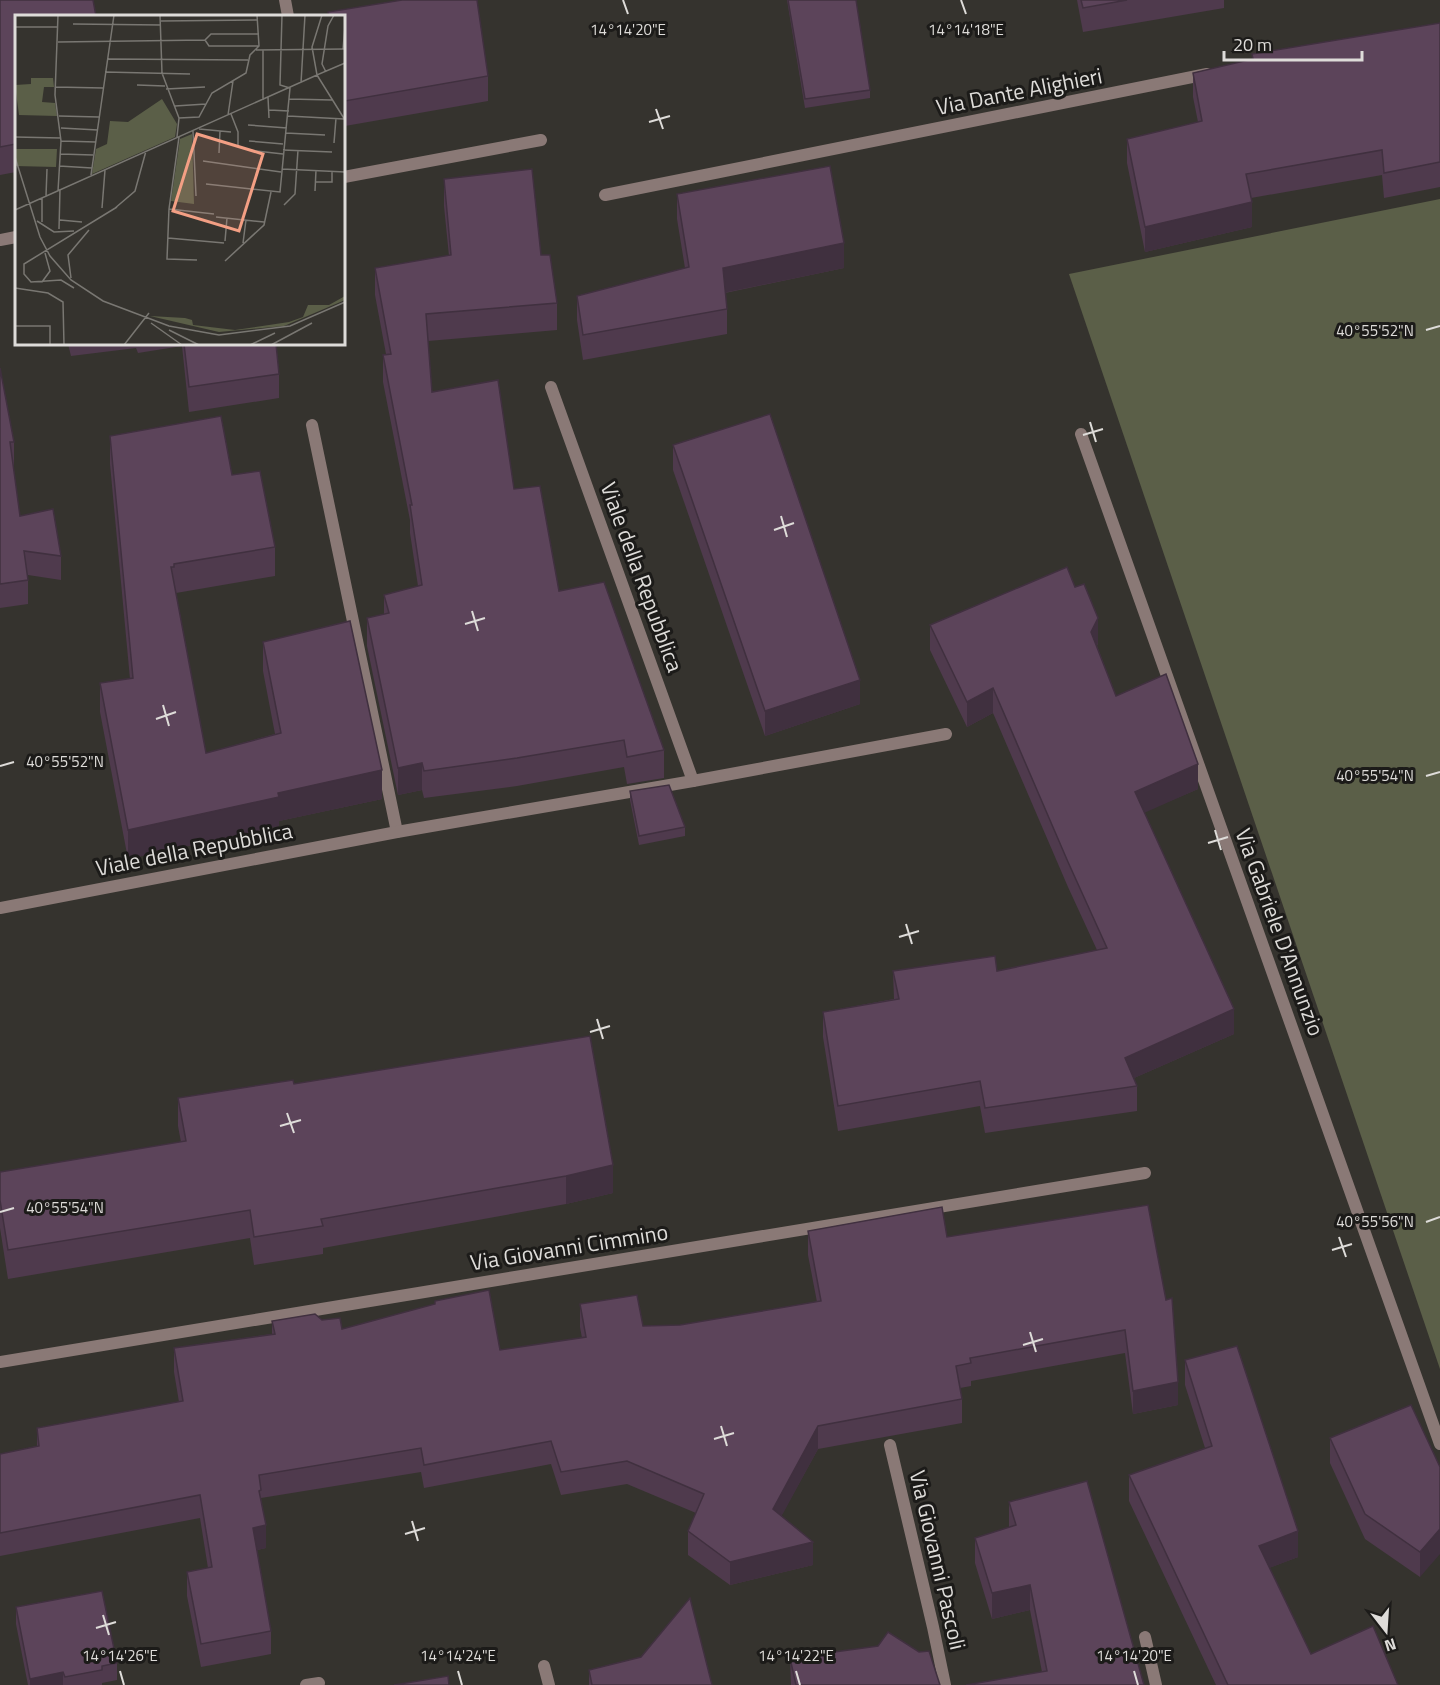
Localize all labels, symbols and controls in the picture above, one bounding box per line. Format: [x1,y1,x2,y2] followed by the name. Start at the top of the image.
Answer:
[15,15,345,345] inset map
[590,18,666,41] text: 14°14'20"E
[928,18,1004,41] text: 14°14'18"E
[1224,24,1362,62] scale bar
[1233,31,1272,58] text: 20 m
[933,58,1105,124] street label: Via Dante Alighieri
[1336,319,1414,342] text: 40°55'52"N
[592,477,692,677] street label: Viale della Repubblica
[26,750,104,773] text: 40°55'52"N
[1336,764,1414,787] text: 40°55'54"N
[93,813,295,885] street label: Viale della Repubblica
[1227,823,1333,1041] street label: Via Gabriele D'Annunzio
[26,1196,104,1219] text: 40°55'54"N
[1336,1210,1414,1233] text: 40°55'56"N
[468,1215,670,1279] street label: Via Giovanni Cimmino
[901,1467,975,1653] street label: Via Giovanni Pascoli
[1356,1601,1416,1661] north arrow
[1382,1632,1399,1658] text: N
[82,1644,158,1667] text: 14°14'26"E
[420,1644,496,1667] text: 14°14'24"E
[758,1644,834,1667] text: 14°14'22"E
[1096,1644,1172,1667] text: 14°14'20"E

